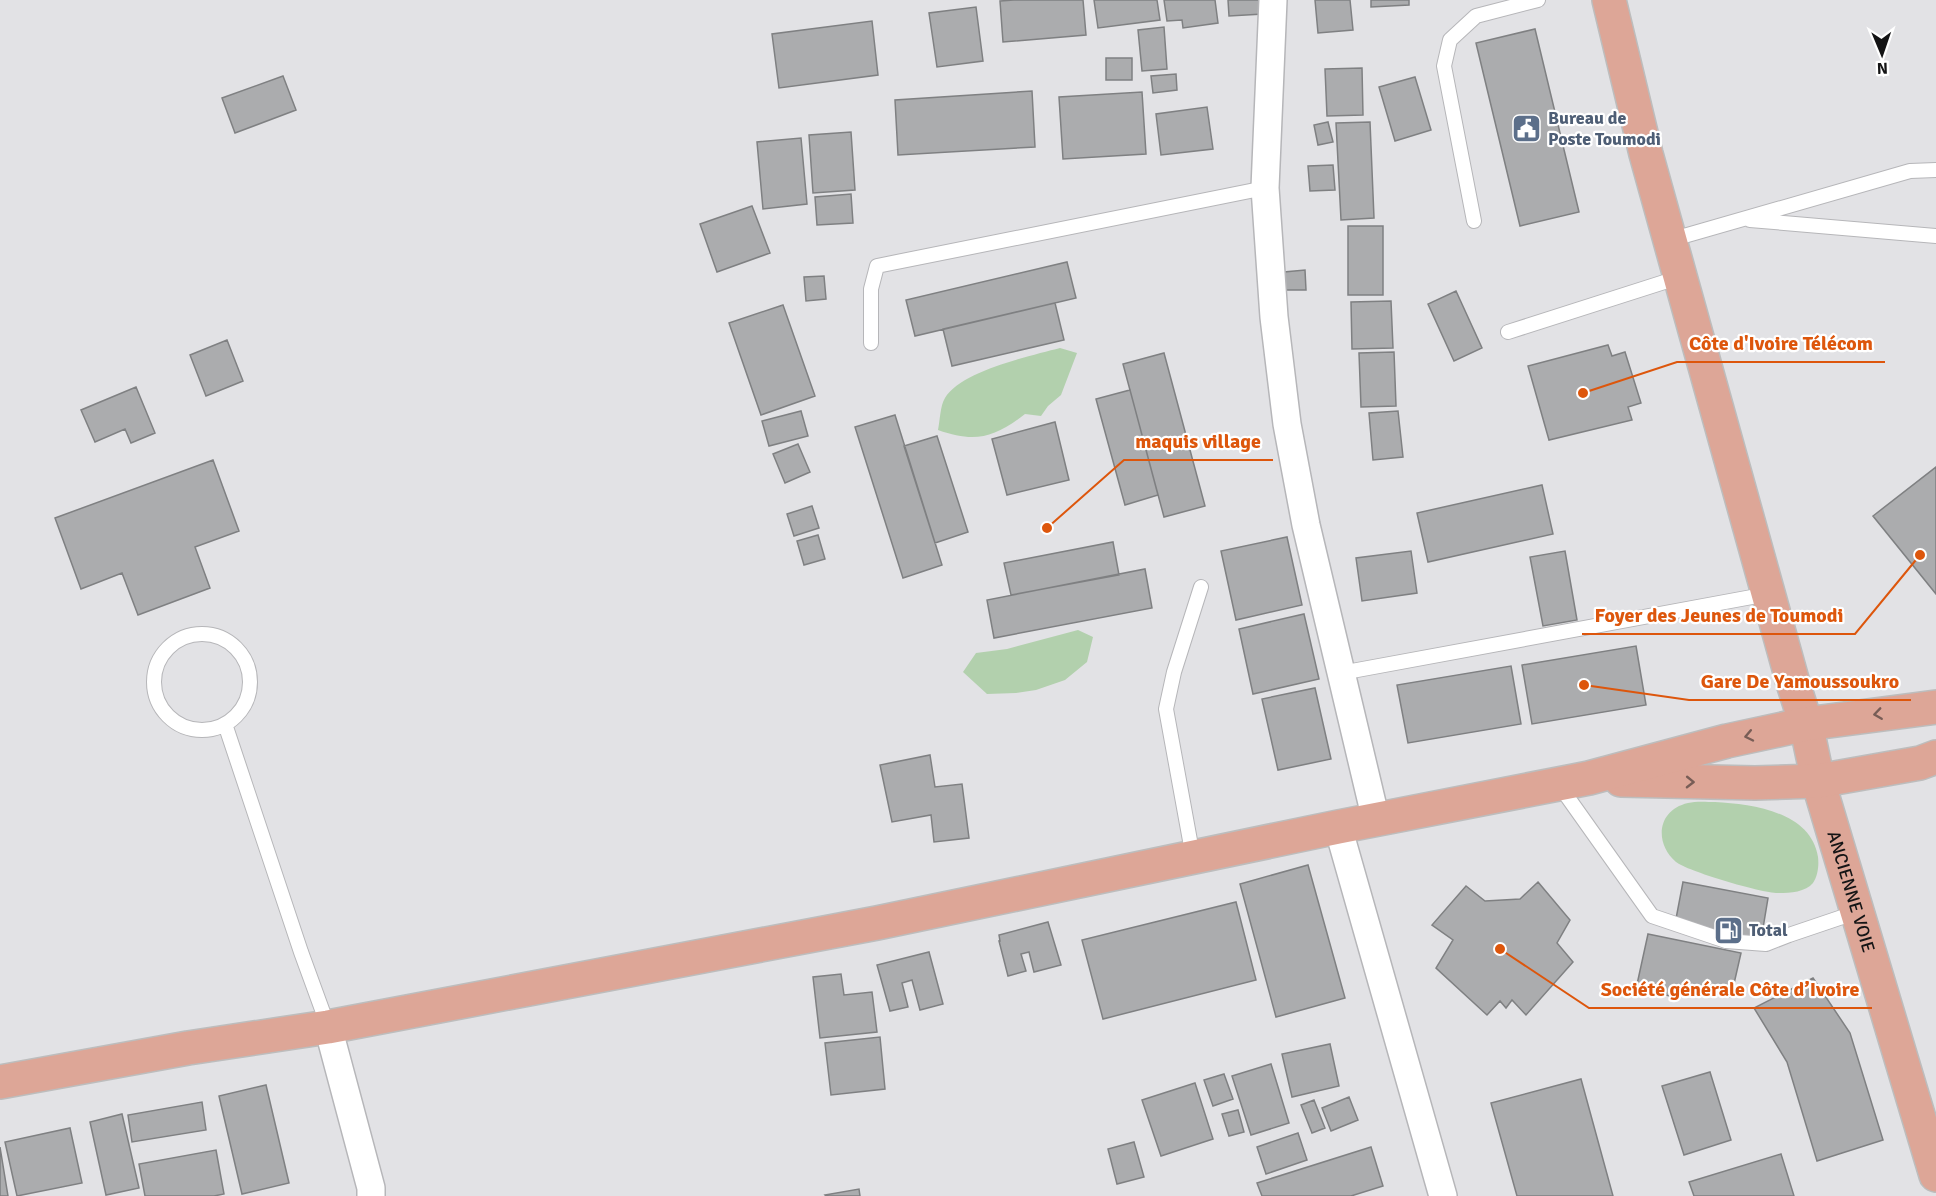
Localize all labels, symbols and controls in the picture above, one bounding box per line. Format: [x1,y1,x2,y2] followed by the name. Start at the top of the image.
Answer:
[1852,24,1912,84] north arrow
[1877,58,1888,78] text: N
[1548,107,1661,150] place label: Bureau de Poste Toumodi
[1511,112,1543,144] public building icon: Bureau de Poste Toumodi
[1677,324,1885,362] callout: Côte d'Ivoire Télécom
[1689,331,1873,356] text: Côte d'Ivoire Télécom
[1124,422,1273,460] callout: maquis village
[1135,429,1261,454] text: maquis village
[1582,596,1855,634] callout: Foyer des Jeunes de Toumodi
[1595,603,1844,628] text: Foyer des Jeunes de Toumodi
[1689,662,1911,700] callout: Gare De Yamoussoukro
[1701,669,1899,694] text: Gare De Yamoussoukro
[1873,708,1883,720] one-way arrow
[1744,729,1754,742] one-way arrow
[1685,776,1694,788] one-way arrow
[1823,828,1880,955] street label: ANCIENNE VOIE
[1712,914,1744,946] fuel station icon: Total
[1749,919,1788,941] place label: Total
[1589,970,1872,1008] callout: Société générale Côte d’Ivoire
[1601,977,1859,1002] text: Société générale Côte d’Ivoire

